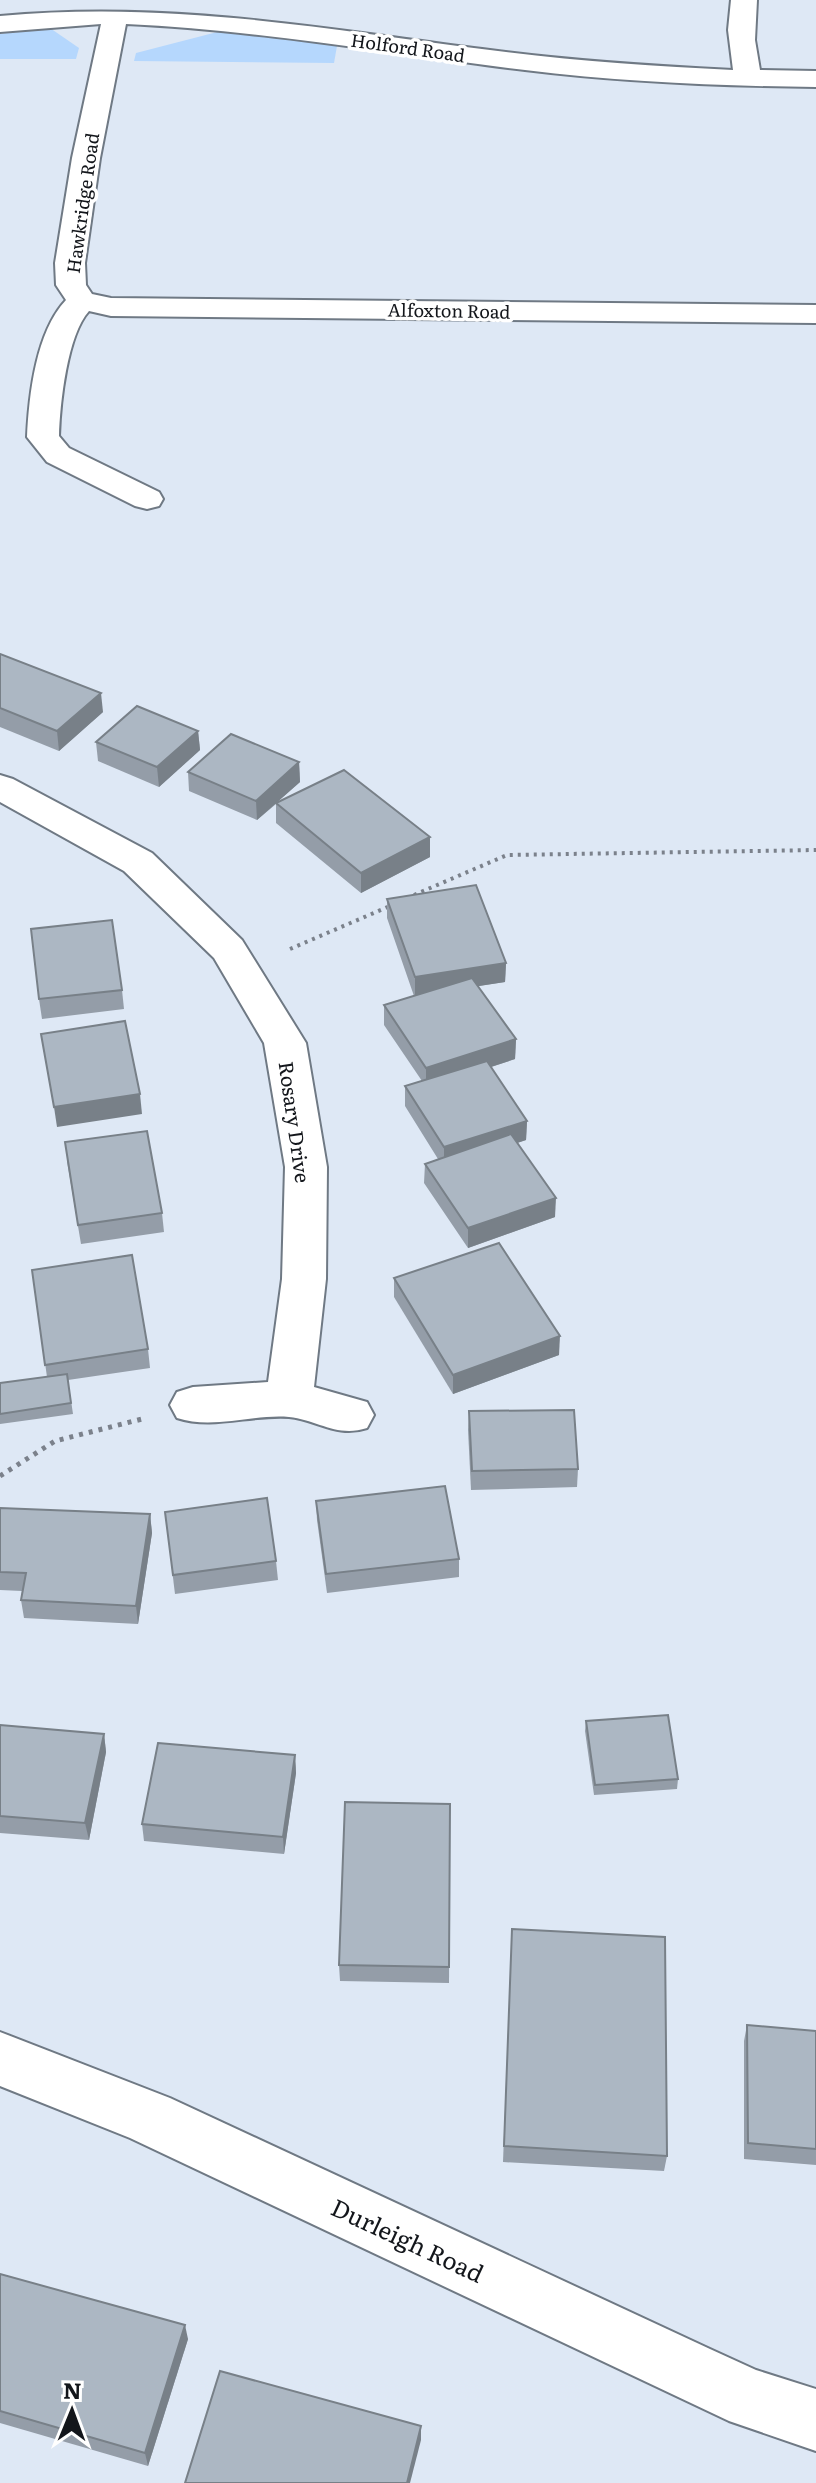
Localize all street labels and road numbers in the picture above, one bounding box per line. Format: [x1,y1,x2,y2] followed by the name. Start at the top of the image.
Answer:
[349,26,467,68] street label: Holford Road
[59,131,105,275] street label: Hawkridge Road
[387,295,511,325] street label: Alfoxton Road
[273,1059,319,1185] street label: Rosary Drive
[326,2188,490,2290] street label: Durleigh Road

